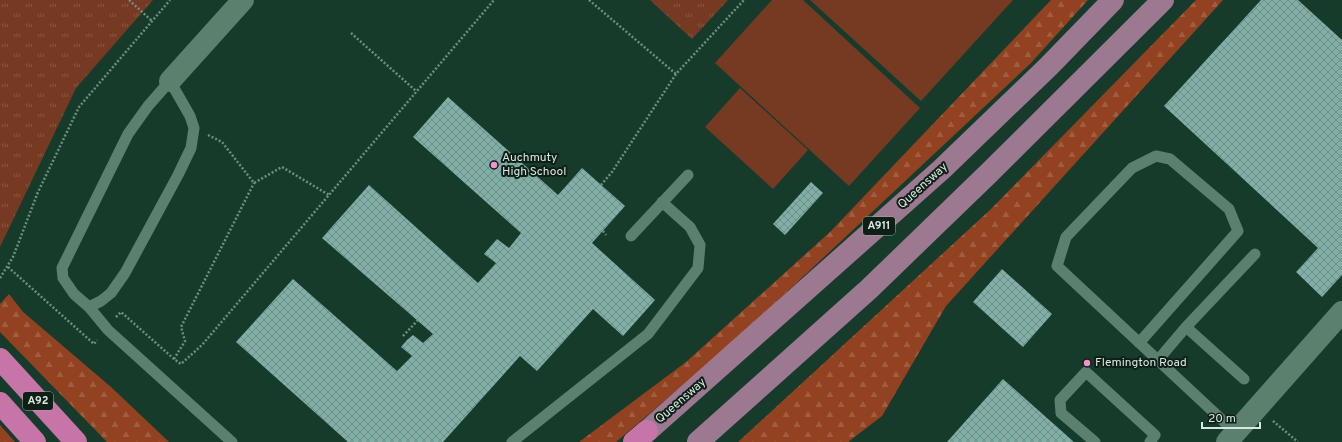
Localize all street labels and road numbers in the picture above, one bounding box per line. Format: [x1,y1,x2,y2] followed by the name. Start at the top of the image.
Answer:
[895,159,951,213] street label: Queensway
[863,217,895,235] road number: A911
[652,375,710,427] street label: Queensway
[23,392,53,410] road number: A92

